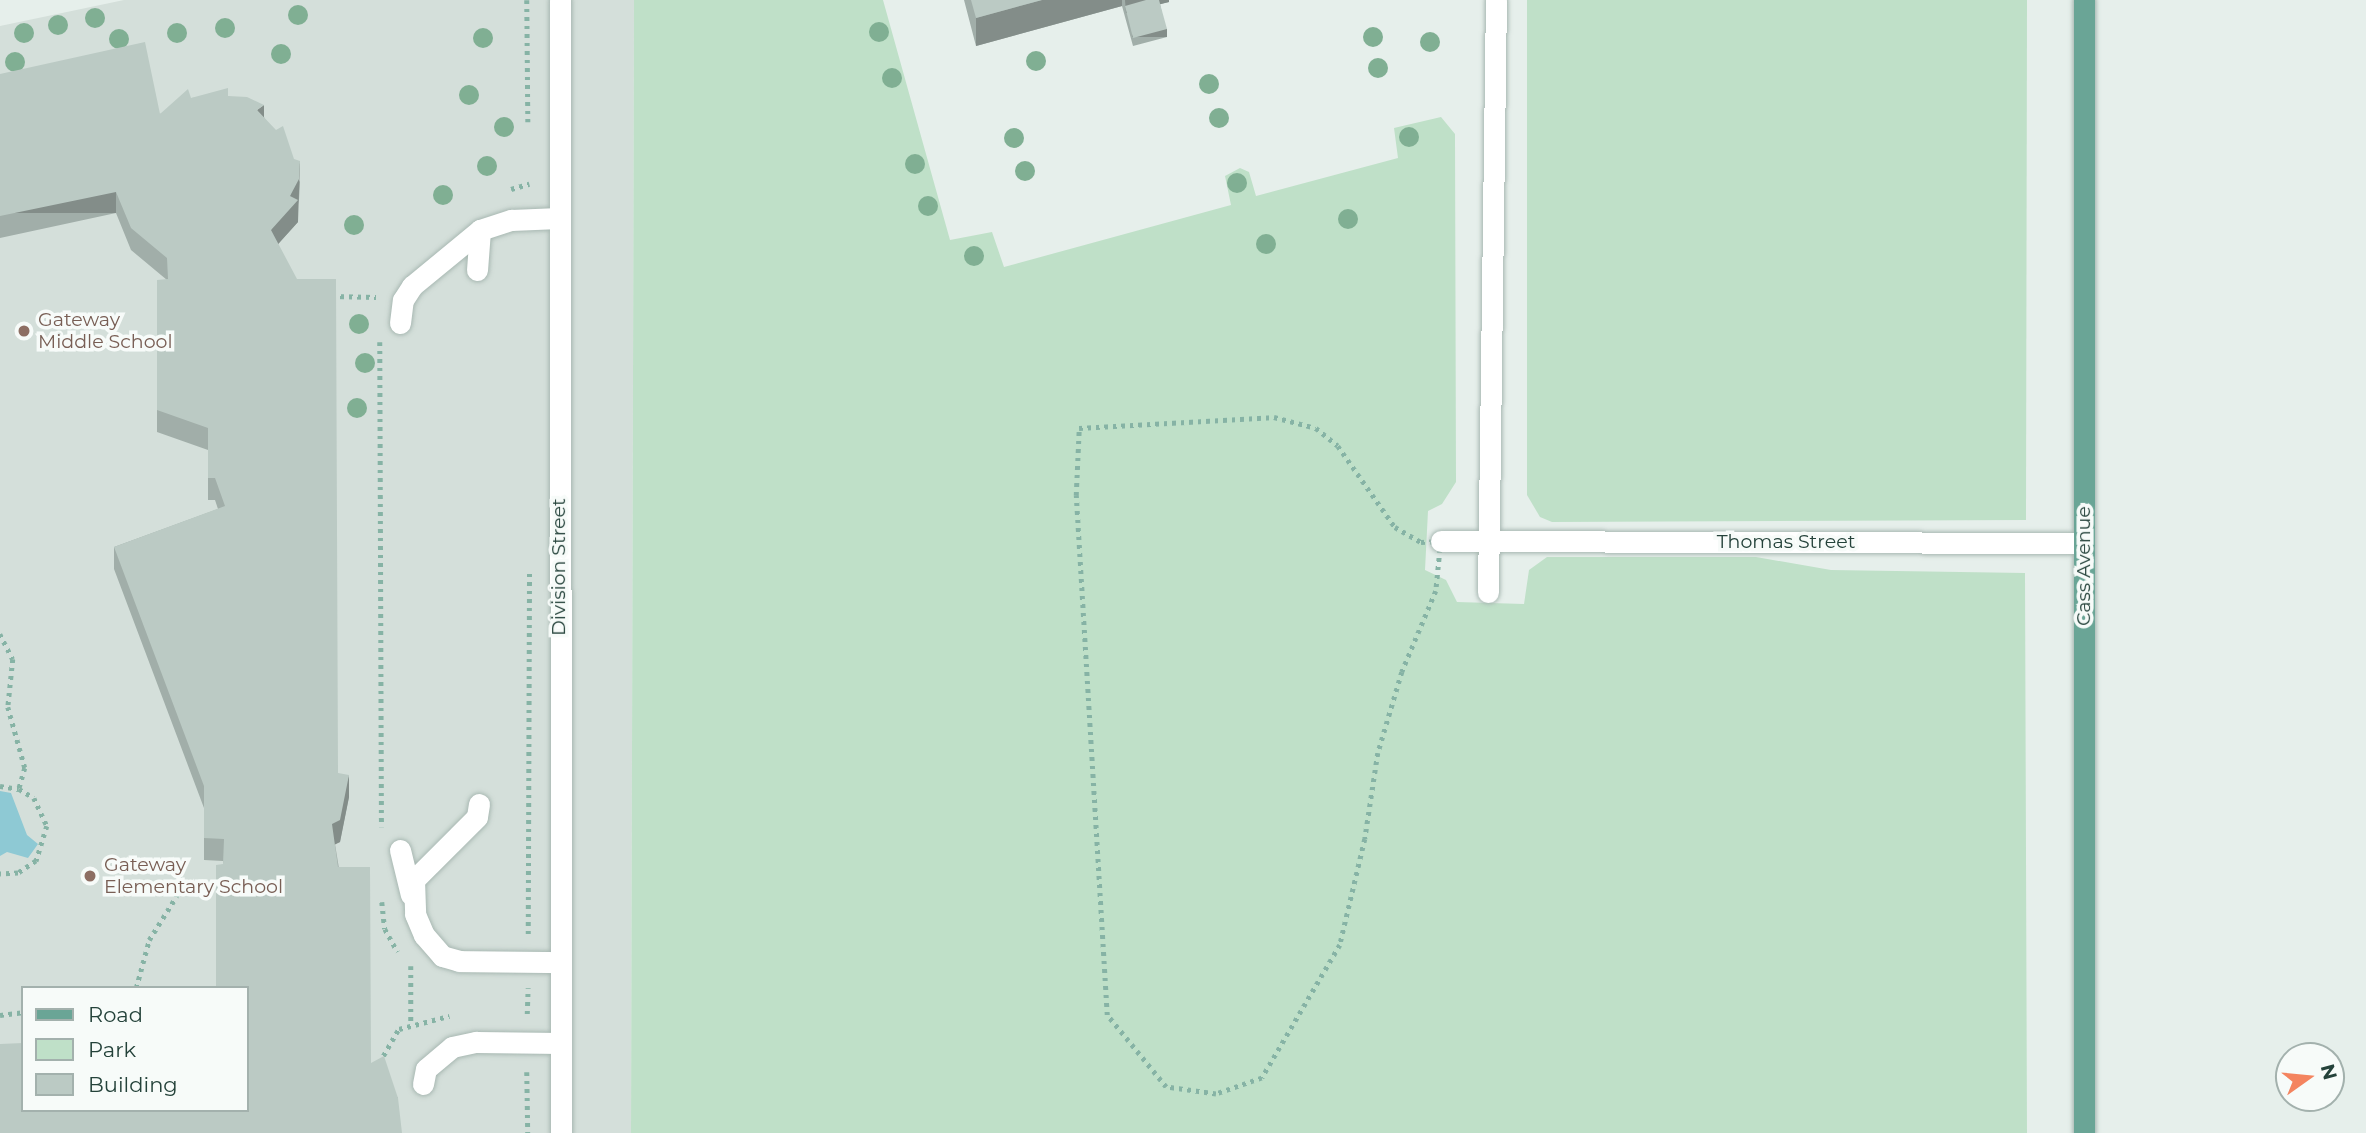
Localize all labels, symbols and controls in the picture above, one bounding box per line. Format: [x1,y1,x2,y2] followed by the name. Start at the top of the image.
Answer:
[38,309,173,353] place label: Gateway Middle School
[16,323,32,339] marker: Gateway Middle School
[548,498,570,636] street label: Division Street
[2073,506,2095,626] street label: Cass Avenue
[1717,531,1855,553] street label: Thomas Street
[104,854,283,898] place label: Gateway Elementary School
[82,868,98,884] marker: Gateway Elementary School
[21,986,248,1112] legend
[88,1002,143,1027] text: Road
[88,1037,136,1062] text: Park
[2275,1042,2345,1112] north arrow
[2316,1062,2342,1082] text: N
[88,1072,178,1097] text: Building

